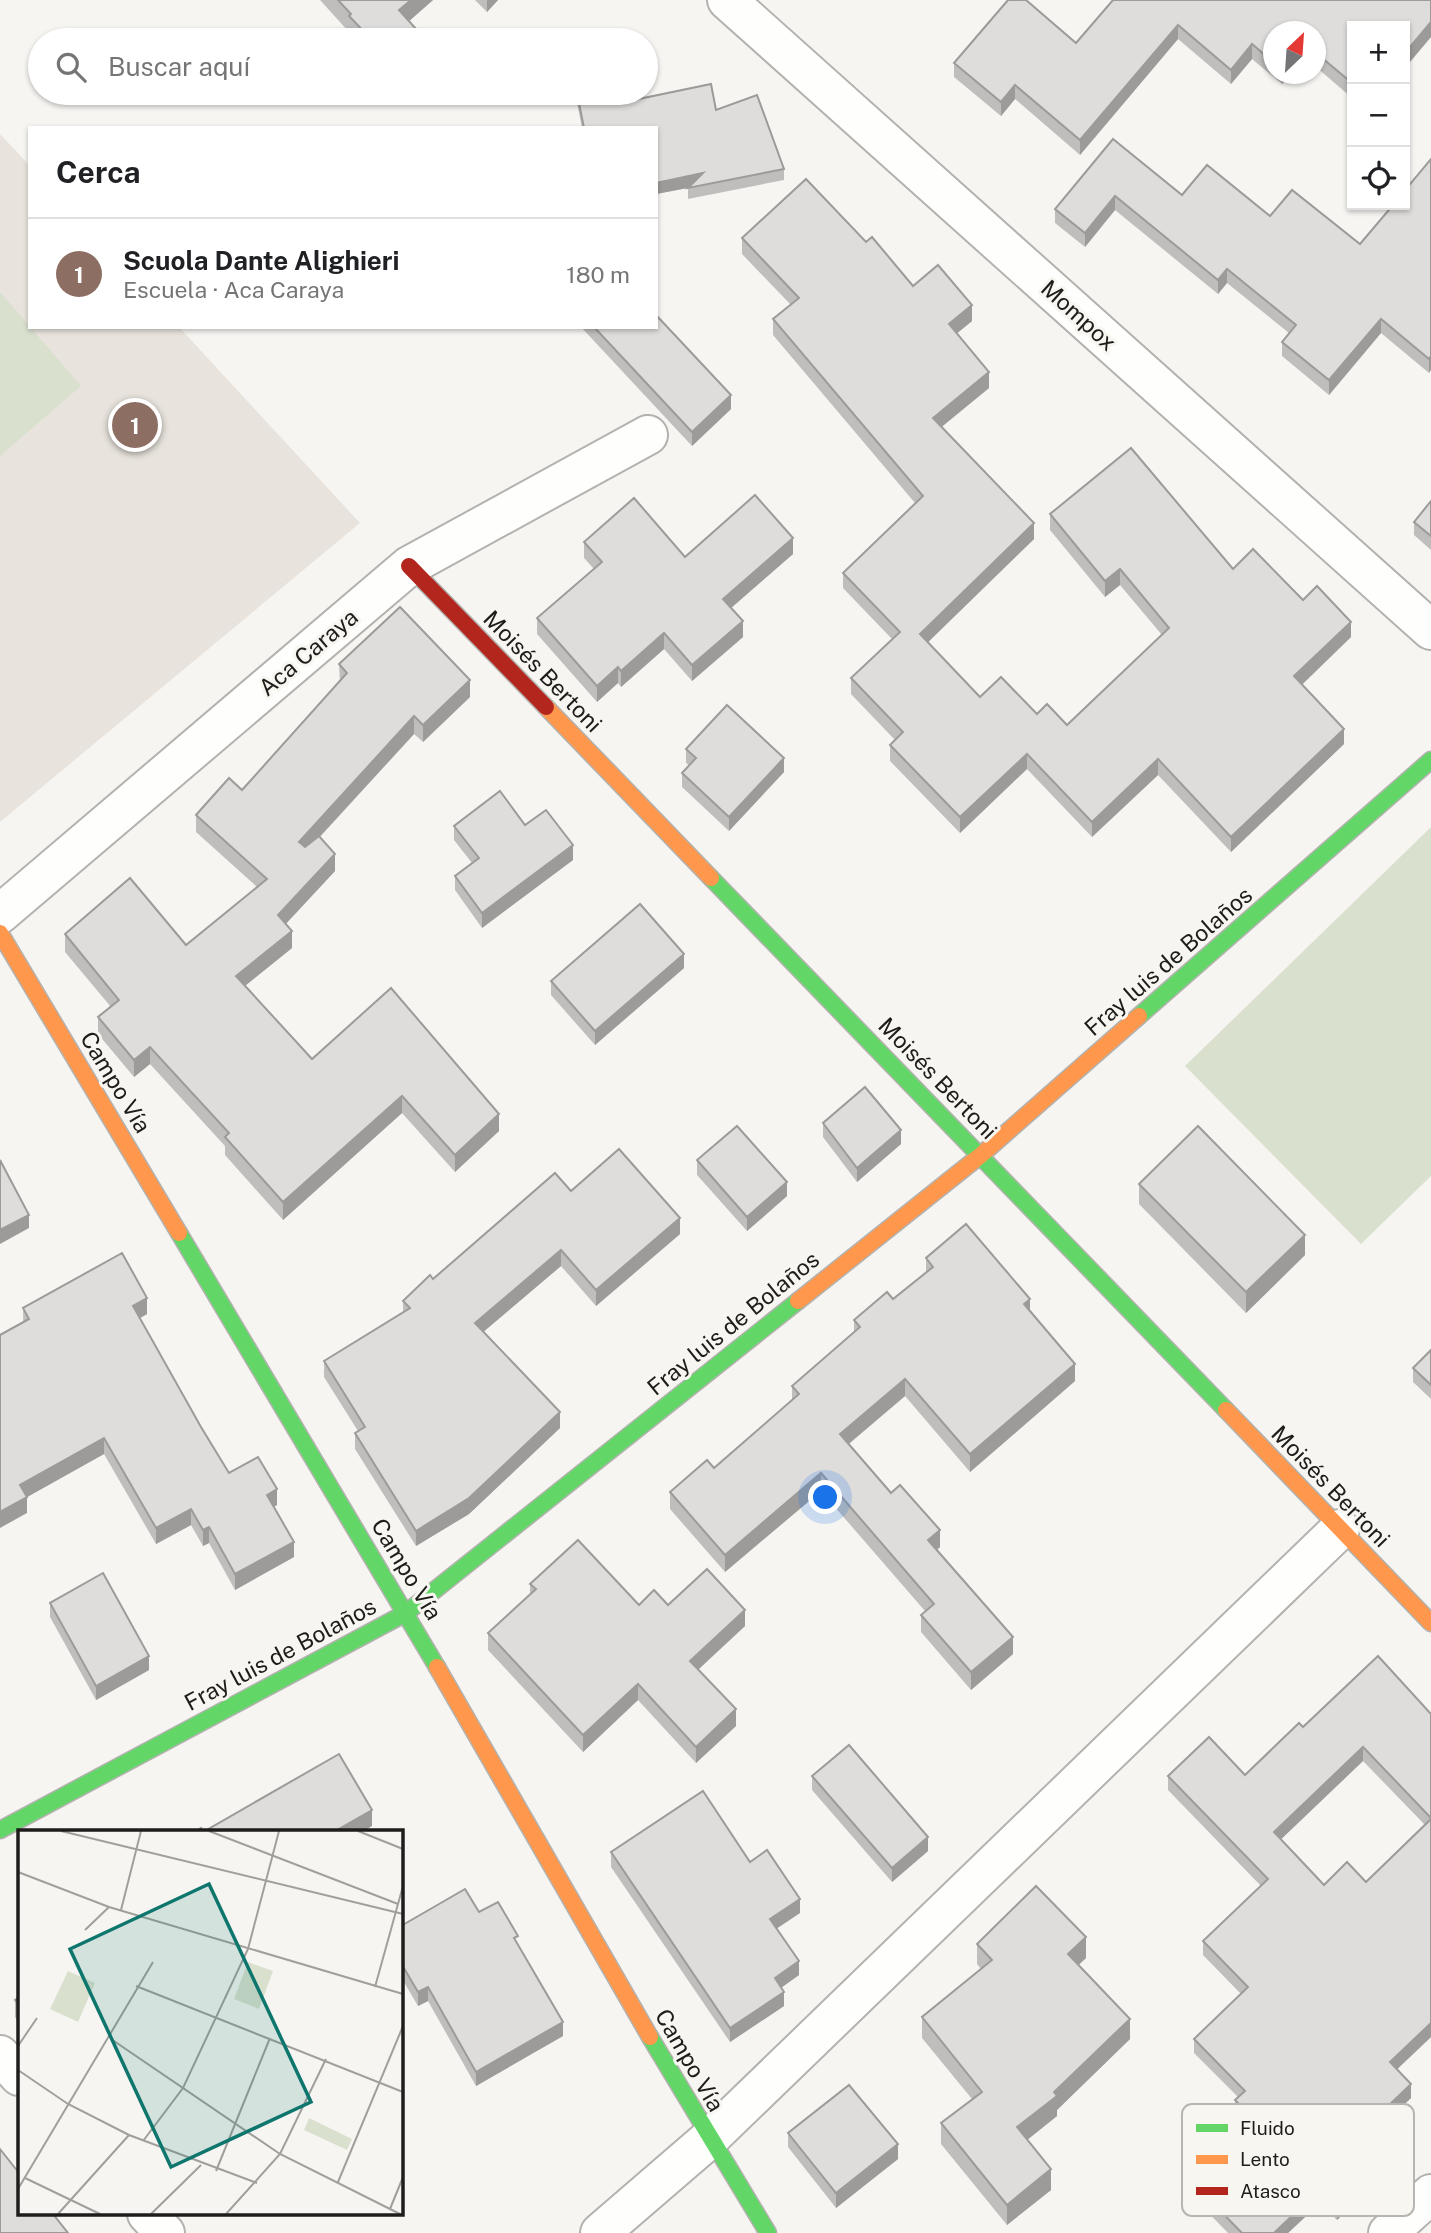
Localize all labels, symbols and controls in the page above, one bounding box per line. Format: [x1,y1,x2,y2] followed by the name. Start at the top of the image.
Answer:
[1263,21,1326,84] north arrow
[1347,21,1410,210] map controls
[1347,21,1410,84] button: +
[28,28,658,105] search box
[52,48,90,86] icon: search
[108,51,250,82] text: Buscar aquí
[1347,84,1410,147] button: −
[1347,147,1410,210] button: locate
[56,154,141,190] text: Cerca
[123,245,400,276] text: Scuola Dante Alighieri
[74,261,84,288] text: 1
[566,261,630,288] text: 180 m
[1036,274,1122,356] street label: Mompox
[123,276,344,303] text: Escuela · Aca Caraya
[112,399,158,451] pin: 1
[253,603,363,701] street label: Aca Caraya
[478,605,608,737] street label: Moisés Bertoni
[1079,881,1257,1041] street label: Fray luis de Bolaños
[873,1012,1003,1144] street label: Moisés Bertoni
[75,1026,157,1138] street label: Campo Vía
[642,1245,824,1401] street label: Fray luis de Bolaños
[1266,1420,1396,1552] street label: Moisés Bertoni
[808,1480,842,1514] your location
[366,1513,448,1625] street label: Campo Vía
[180,1592,380,1716] street label: Fray luis de Bolaños
[18,1830,402,2216] inset map
[650,2004,730,2116] street label: Campo Vía
[1182,2104,1414,2216] legend
[1240,2117,1295,2139] text: Fluido
[1240,2148,1290,2170] text: Lento
[1240,2180,1301,2202] text: Atasco

